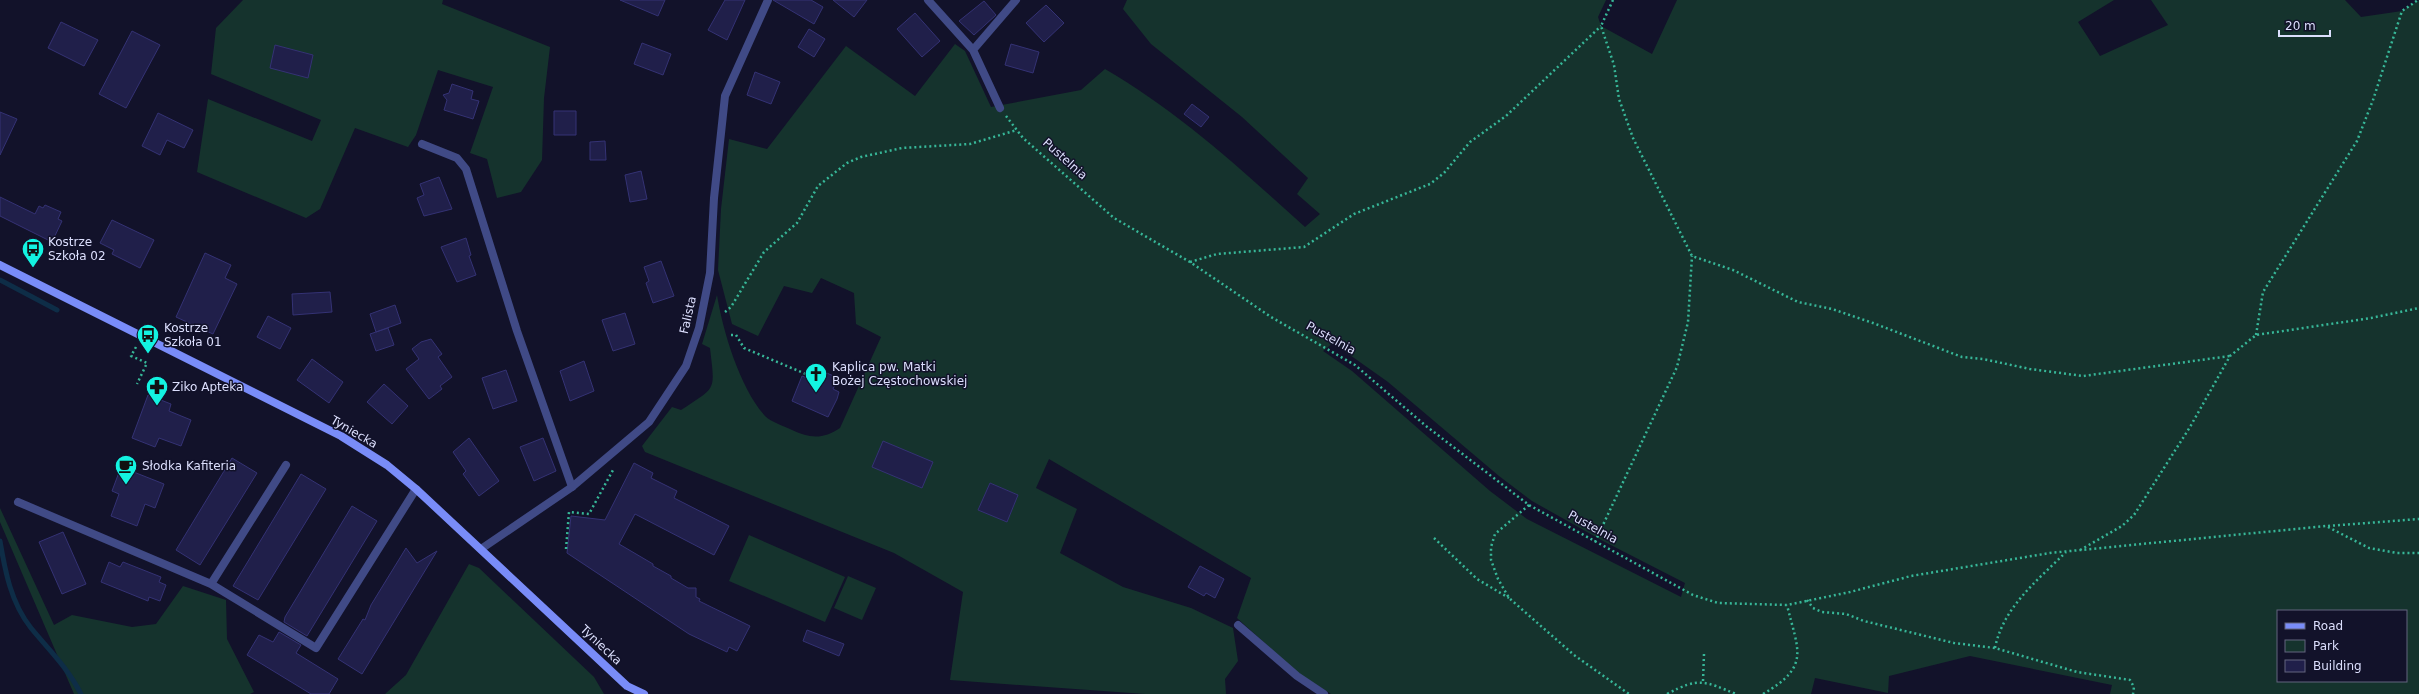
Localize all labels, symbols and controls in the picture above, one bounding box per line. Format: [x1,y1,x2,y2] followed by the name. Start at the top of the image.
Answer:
[2279,12,2330,38] scale bar
[2285,19,2316,33] text: 20 m
[1040,136,1090,182] street label: Pustelnia
[48,235,106,263] place label: Kostrze Szkoła 02
[20,236,46,269] bus stop icon: Kostrze Szkoła 02
[677,295,699,335] street label: Falista
[1304,319,1358,357] street label: Pustelnia
[164,321,222,349] place label: Kostrze Szkoła 01
[135,322,161,355] bus stop icon: Kostrze Szkoła 01
[832,360,967,388] place label: Kaplica pw. Matki Bożej Częstochowskiej
[803,361,829,394] church icon: Kaplica pw. Matki Bożej Częstochowskiej
[144,374,170,407] pharmacy icon: Ziko Apteka
[172,380,243,394] place label: Ziko Apteka
[327,413,380,451] street label: Tyniecka
[113,453,139,486] cafe icon: Słodka Kafiteria
[142,459,236,473] place label: Słodka Kafiteria
[1566,508,1620,546] street label: Pustelnia
[2277,610,2407,682] legend
[2313,619,2343,633] text: Road
[577,622,625,668] street label: Tyniecka
[2313,639,2339,653] text: Park
[2313,659,2362,673] text: Building

